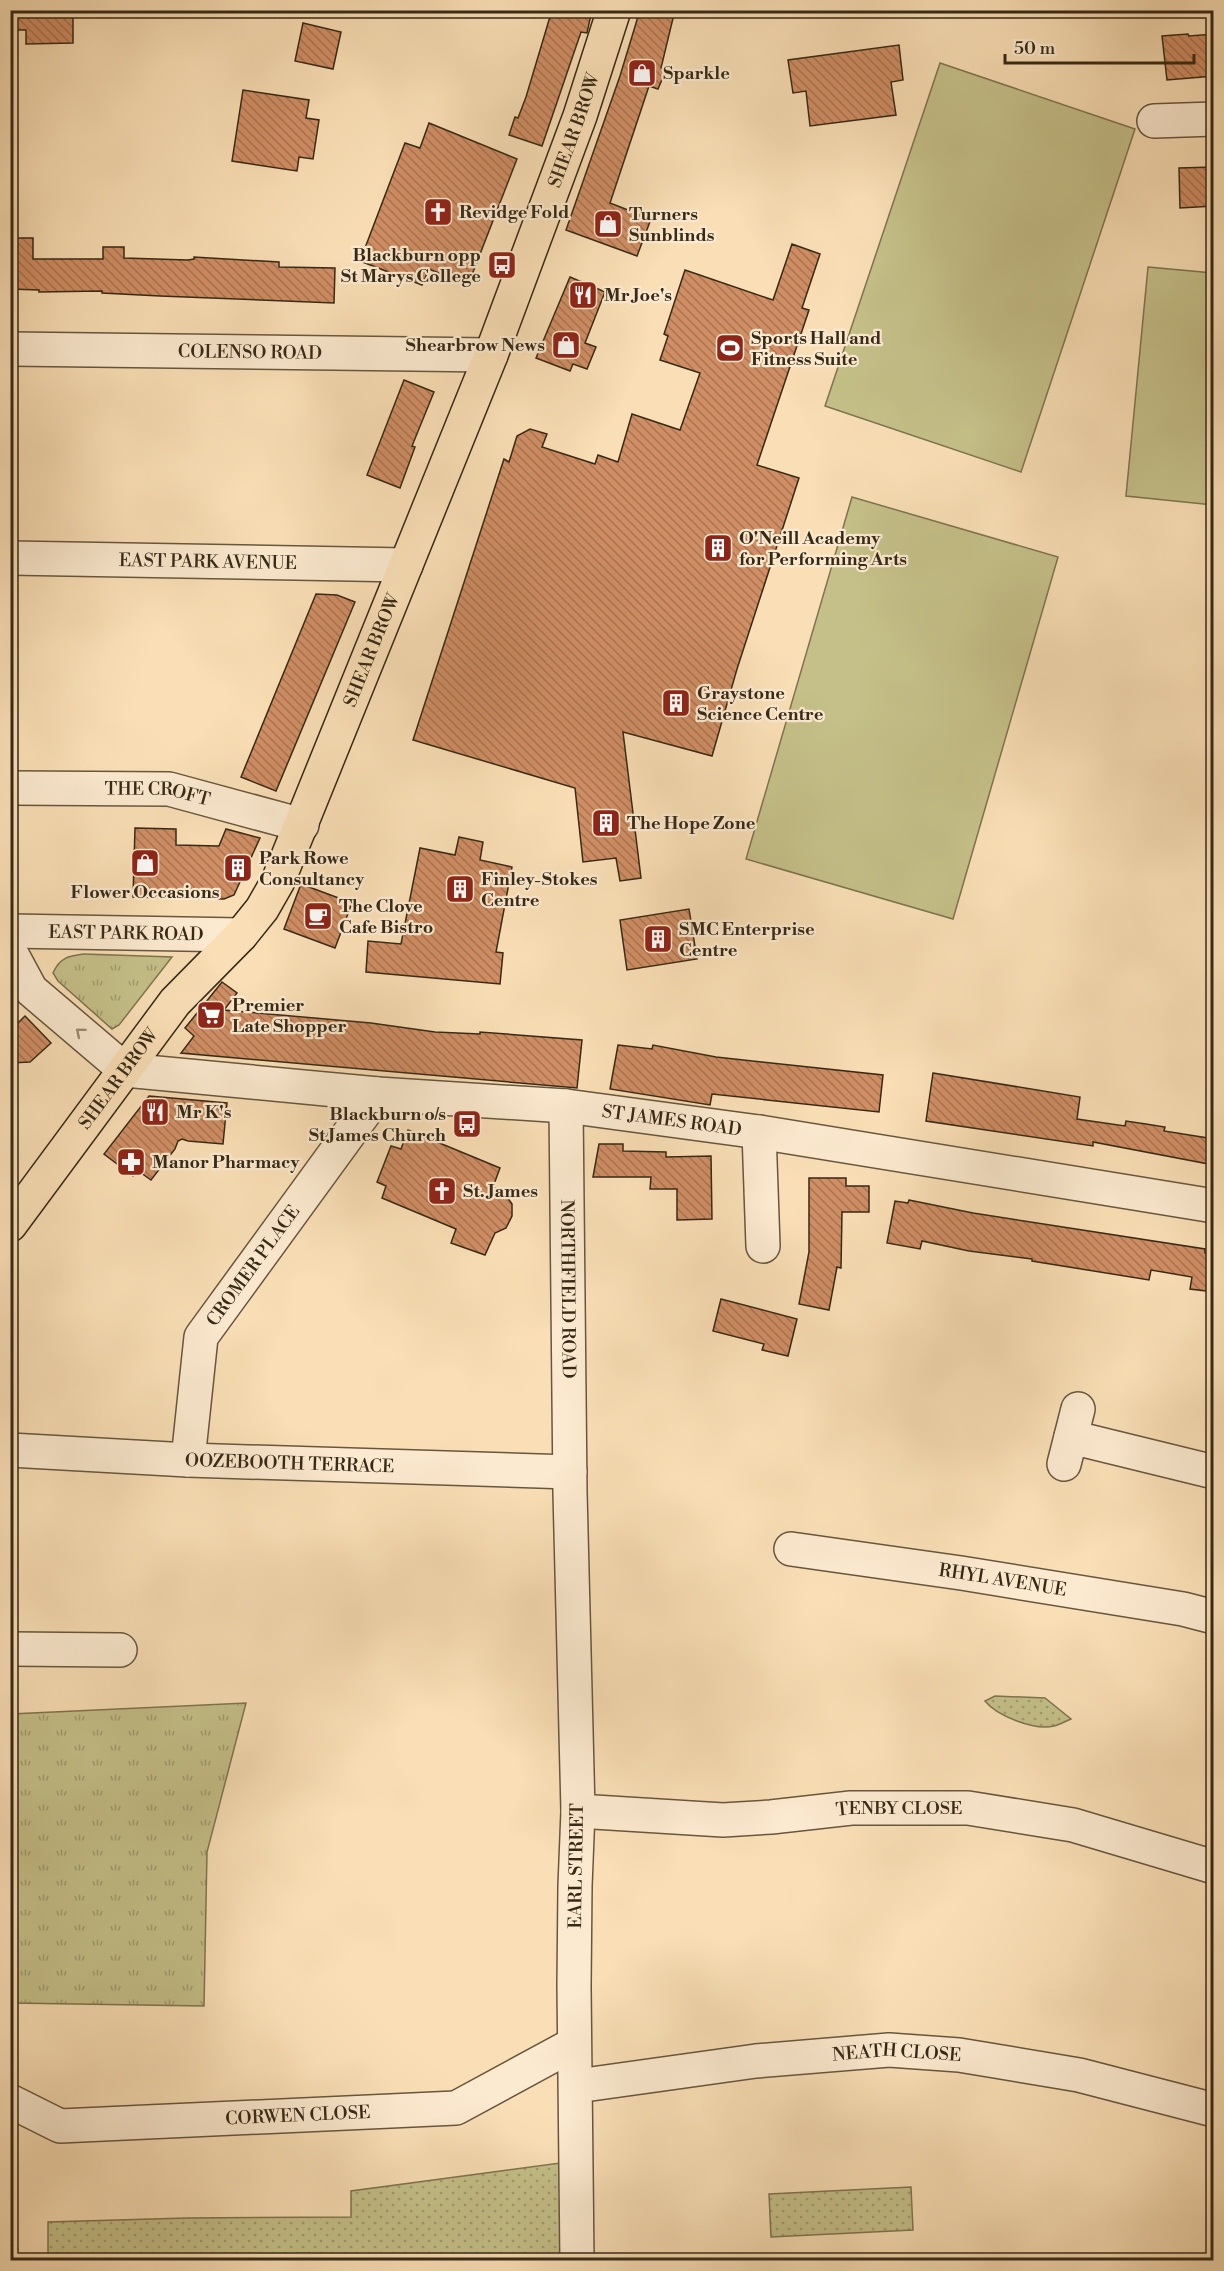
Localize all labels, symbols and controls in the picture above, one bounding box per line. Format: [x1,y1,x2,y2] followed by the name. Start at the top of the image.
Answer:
[1005,27,1194,65] scale bar
[1014,37,1056,60] text: 50 m
[626,57,658,89] shop icon: Sparkle
[663,62,730,85] place label: Sparkle
[543,70,605,191] street label: SHEAR BROW
[422,196,454,228] church icon: Revidge Fold
[459,201,569,224] place label: Revidge Fold
[629,203,715,247] place label: Turners Sunblinds
[592,208,624,240] shop icon: Turners Sunblinds
[341,244,481,288] place label: Blackburn opp St Marys College
[486,249,518,281] bus stop icon: Blackburn opp St Marys College
[567,279,599,311] restaurant icon: Mr Joe's
[604,284,672,307] place label: Mr Joe's
[751,327,881,371] place label: Sports Hall and Fitness Suite
[550,329,582,361] shop icon: Shearbrow News
[714,332,746,364] sports icon: Sports Hall and Fitness Suite
[406,334,545,357] place label: Shearbrow News
[178,340,322,365] street label: COLENSO ROAD
[739,527,907,571] place label: O'Neill Academy for Performing Arts
[702,532,734,564] building icon: O'Neill Academy for Performing Arts
[119,549,297,575] street label: EAST PARK AVENUE
[339,590,405,711] street label: SHEAR BROW
[697,682,824,726] place label: Graystone Science Centre
[660,687,692,719] building icon: Graystone Science Centre
[105,778,213,812] street label: THE CROFT
[590,807,622,839] building icon: The Hope Zone
[627,812,756,835] place label: The Hope Zone
[129,847,161,879] shop icon: Flower Occasions
[259,847,365,891] place label: Park Rowe Consultancy
[222,852,254,884] building icon: Park Rowe Consultancy
[481,868,598,912] place label: Finley-Stokes Centre
[444,873,476,905] building icon: Finley-Stokes Centre
[71,881,220,904] place label: Flower Occasions
[339,895,433,939] place label: The Clove Cafe Bistro
[302,900,334,932] cafe icon: The Clove Cafe Bistro
[679,918,815,962] place label: SMC Enterprise Centre
[48,921,204,946] street label: EAST PARK ROAD
[642,923,674,955] building icon: SMC Enterprise Centre
[232,994,347,1038] place label: Premier Late Shopper
[195,999,227,1031] supermarket icon: Premier Late Shopper
[74,1023,164,1134] street label: SHEAR BROW
[76,1028,87,1039] one-way arrow
[139,1096,171,1128] restaurant icon: Mr K's
[600,1100,743,1142] street label: ST JAMES ROAD
[176,1101,232,1124] place label: Mr K's
[309,1103,446,1147] place label: Blackburn o/s St James Church
[451,1108,483,1140] bus stop icon: Blackburn o/s St James Church
[115,1146,147,1178] pharmacy icon: Manor Pharmacy
[152,1151,300,1174] place label: Manor Pharmacy
[426,1175,458,1207] church icon: St. James
[463,1180,538,1203] place label: St. James
[555,1199,580,1379] street label: NORTHFIELD ROAD
[202,1201,305,1331] street label: CROMER PLACE
[185,1449,395,1478] street label: OOZEBOOTH TERRACE
[937,1559,1068,1602] street label: RHYL AVENUE
[835,1797,963,1822] street label: TENBY CLOSE
[564,1803,589,1929] street label: EARL STREET
[831,2039,962,2067] street label: NEATH CLOSE
[225,2101,371,2130] street label: CORWEN CLOSE

